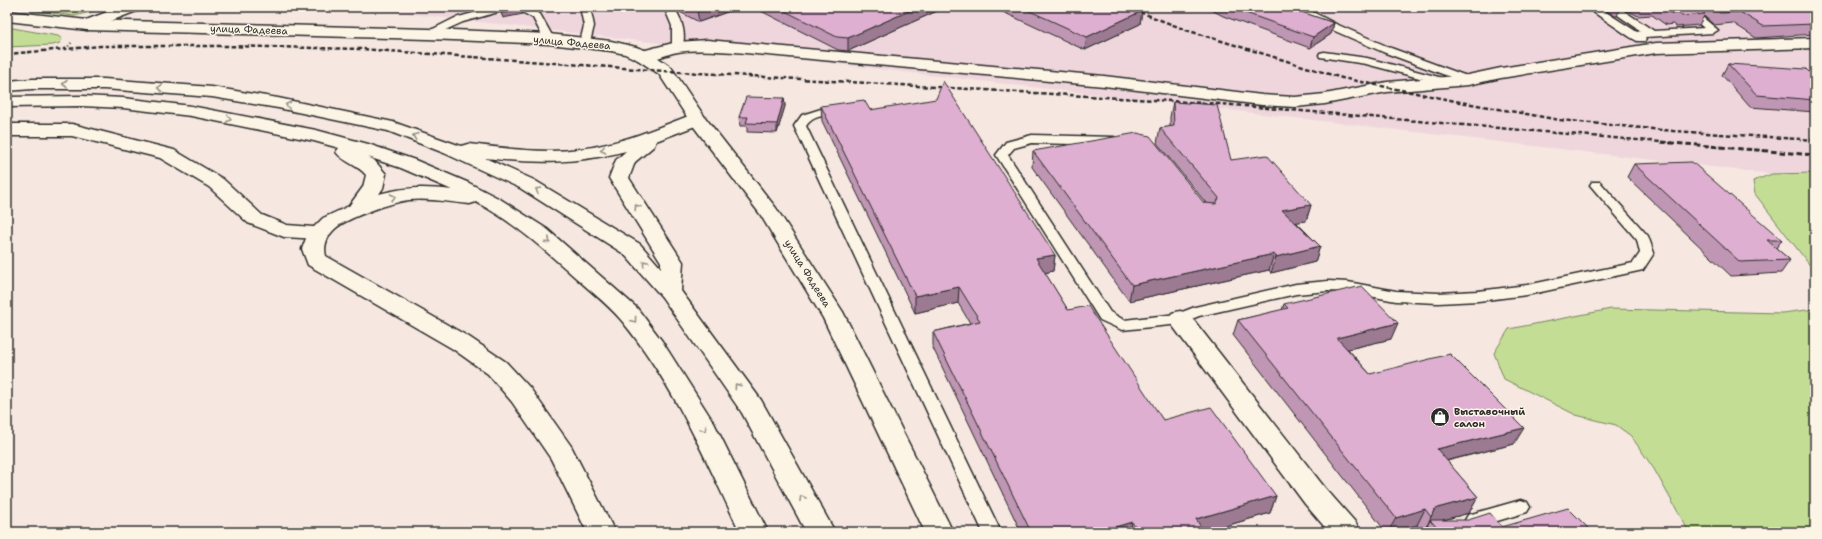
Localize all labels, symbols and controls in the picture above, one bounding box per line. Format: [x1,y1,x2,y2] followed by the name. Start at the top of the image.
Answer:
[210,22,289,37] street label: улица Фадеева
[533,33,612,52] street label: улица Фадеева
[62,80,68,88] one-way arrow
[157,84,163,93] one-way arrow
[285,101,292,109] one-way arrow
[226,114,232,122] one-way arrow
[411,132,418,140] one-way arrow
[600,146,606,154] one-way arrow
[535,188,542,195] one-way arrow
[389,194,396,202] one-way arrow
[634,204,642,211] one-way arrow
[543,236,550,243] one-way arrow
[782,237,834,310] street label: улица Фадеева
[642,260,649,267] one-way arrow
[629,316,637,323] one-way arrow
[735,383,742,390] one-way arrow
[1454,405,1525,430] place label: Выставочный салон
[1429,406,1451,428] shop icon: Выставочный салон
[699,425,707,432] one-way arrow
[800,495,807,502] one-way arrow

